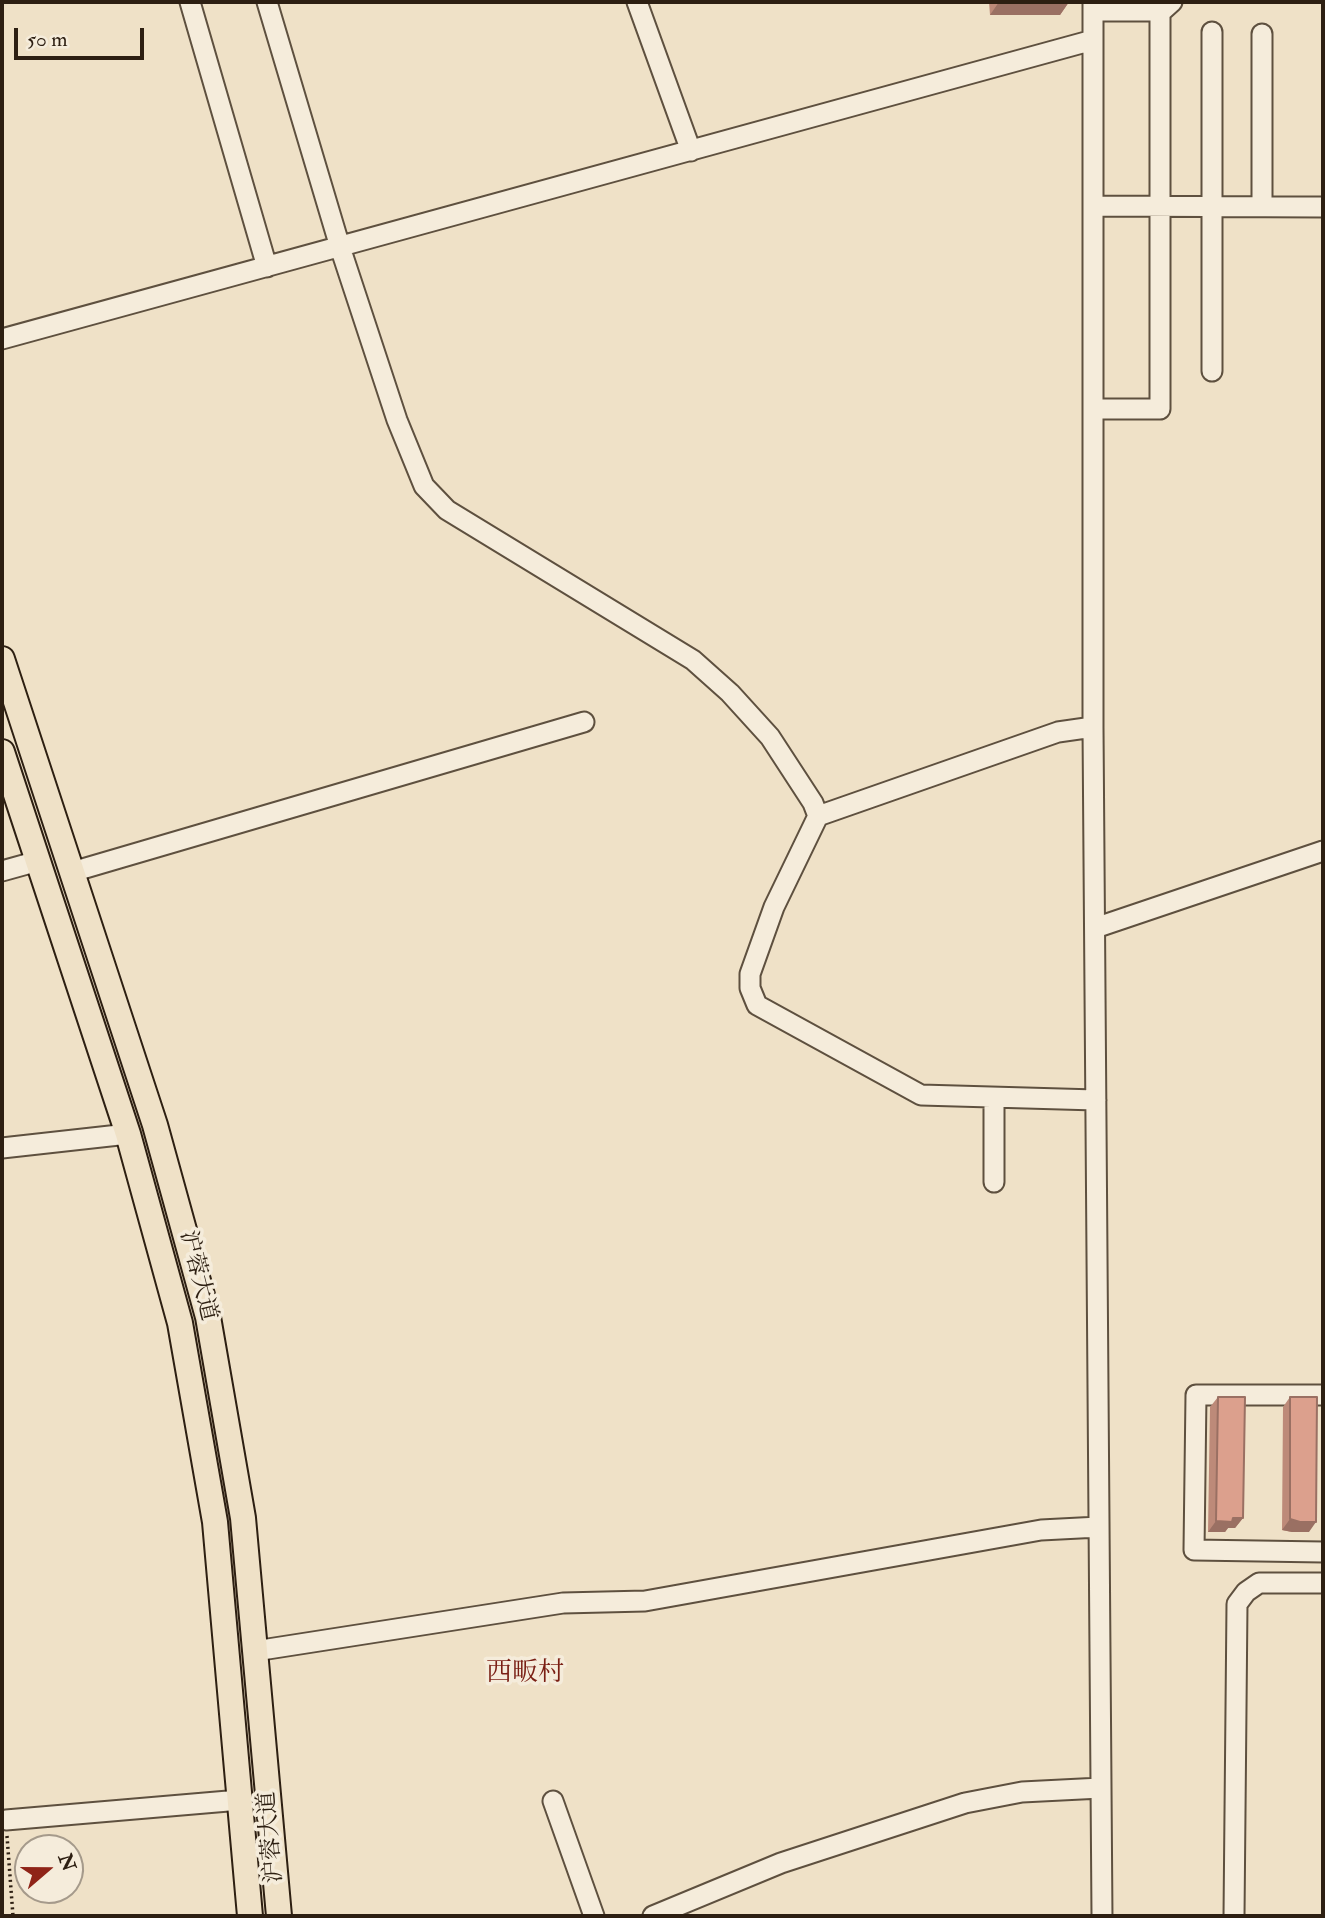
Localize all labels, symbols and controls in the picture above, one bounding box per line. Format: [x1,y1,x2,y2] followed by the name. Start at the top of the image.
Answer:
[18,14,147,58] scale bar
[27,26,68,53] text: 50 m
[172,1228,222,1324] street label: 沪蓉大道
[486,1658,564,1690] district label: 西畈村
[254,1790,290,1884] street label: 沪蓉大道
[14,1834,84,1904] north arrow
[53,1850,81,1875] text: N

